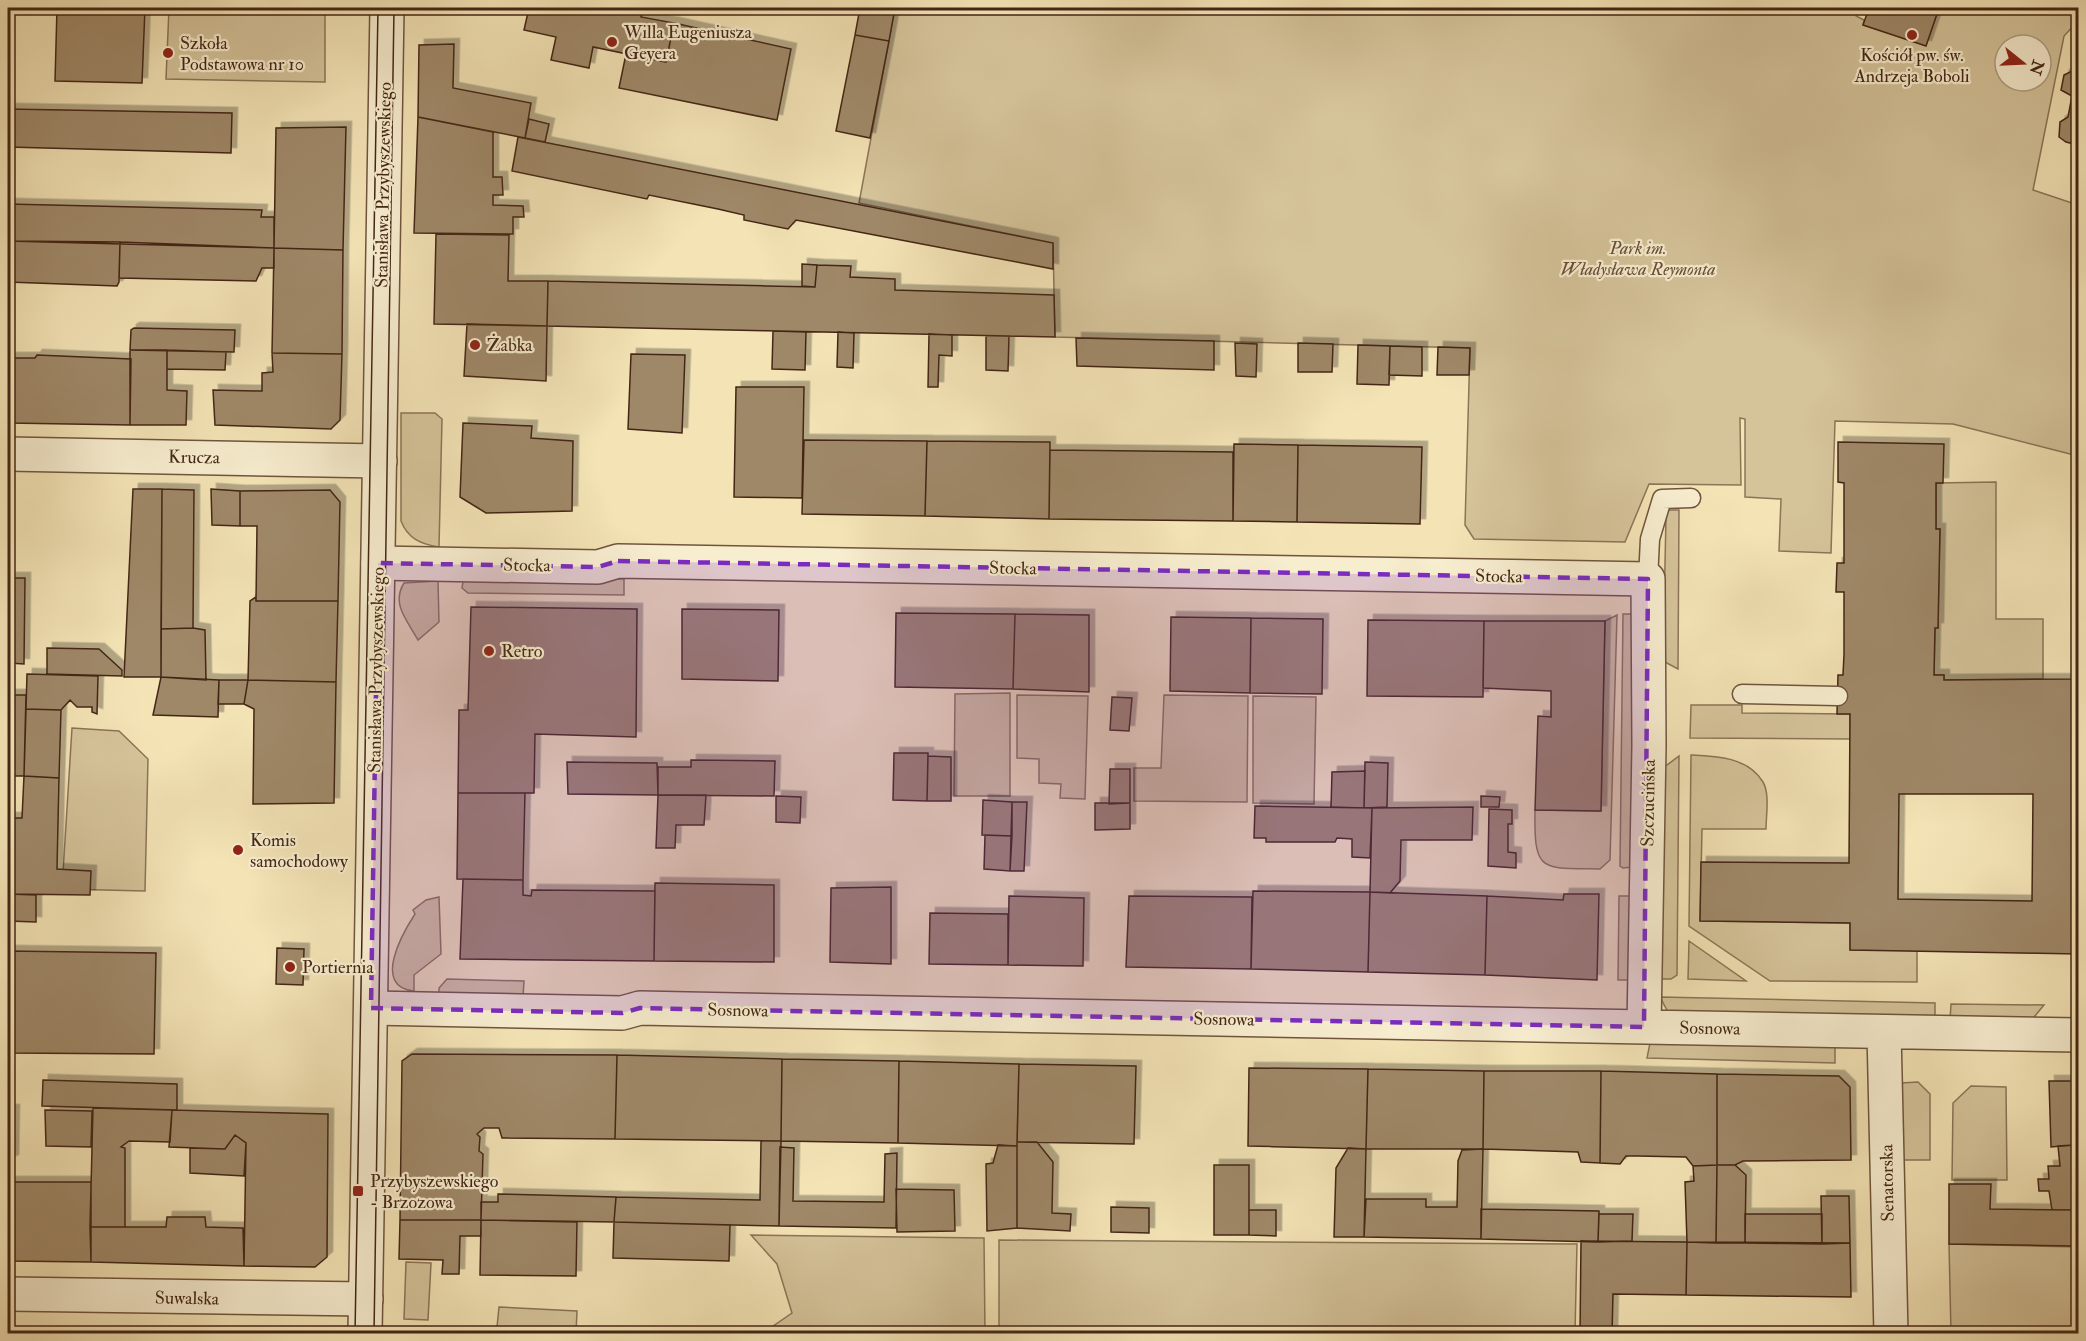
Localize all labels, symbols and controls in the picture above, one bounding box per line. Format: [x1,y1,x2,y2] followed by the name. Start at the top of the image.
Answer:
[623,21,752,65] place label: Willa Eugeniusza Geyera
[1905,28,1919,42] marker: Kościół pw. św. Andrzeja Boboli
[180,32,304,76] place label: Szkoła Podstawowa nr 10
[1993,33,2053,93] north arrow
[605,35,619,49] marker: Willa Eugeniusza Geyera
[1853,44,1970,88] place label: Kościół pw. św. Andrzeja Boboli
[161,46,175,60] marker: Szkoła Podstawowa nr 10
[2024,56,2048,78] text: N
[370,82,397,288] street label: Stanisława Przybyszewskiego
[1560,237,1716,281] park label: Park im. Władysława Reymonta
[487,333,533,357] place label: Żabka
[468,338,482,352] marker: Żabka
[168,446,221,469] street label: Krucza
[503,554,552,577] street label: Stocka
[989,557,1038,580] street label: Stocka
[1475,565,1524,588] street label: Stocka
[363,567,390,773] street label: Stanisława Przybyszewskiego
[501,640,543,663] place label: Retro
[482,644,496,658] marker: Retro
[1636,759,1661,847] street label: Szczucińska
[250,829,349,873] place label: Komis samochodowy
[231,843,245,857] marker: Komis samochodowy
[302,956,374,979] place label: Portiernia
[283,960,297,974] marker: Portiernia
[707,998,769,1023] street label: Sosnowa
[1193,1007,1255,1032] street label: Sosnowa
[1679,1016,1741,1041] street label: Sosnowa
[1875,1144,1900,1222] street label: Senatorska
[370,1170,499,1214] place label: Przybyszewskiego - Brzozowa
[351,1184,365,1198] marker: Przybyszewskiego - Brzozowa
[155,1286,220,1311] street label: Suwalska

